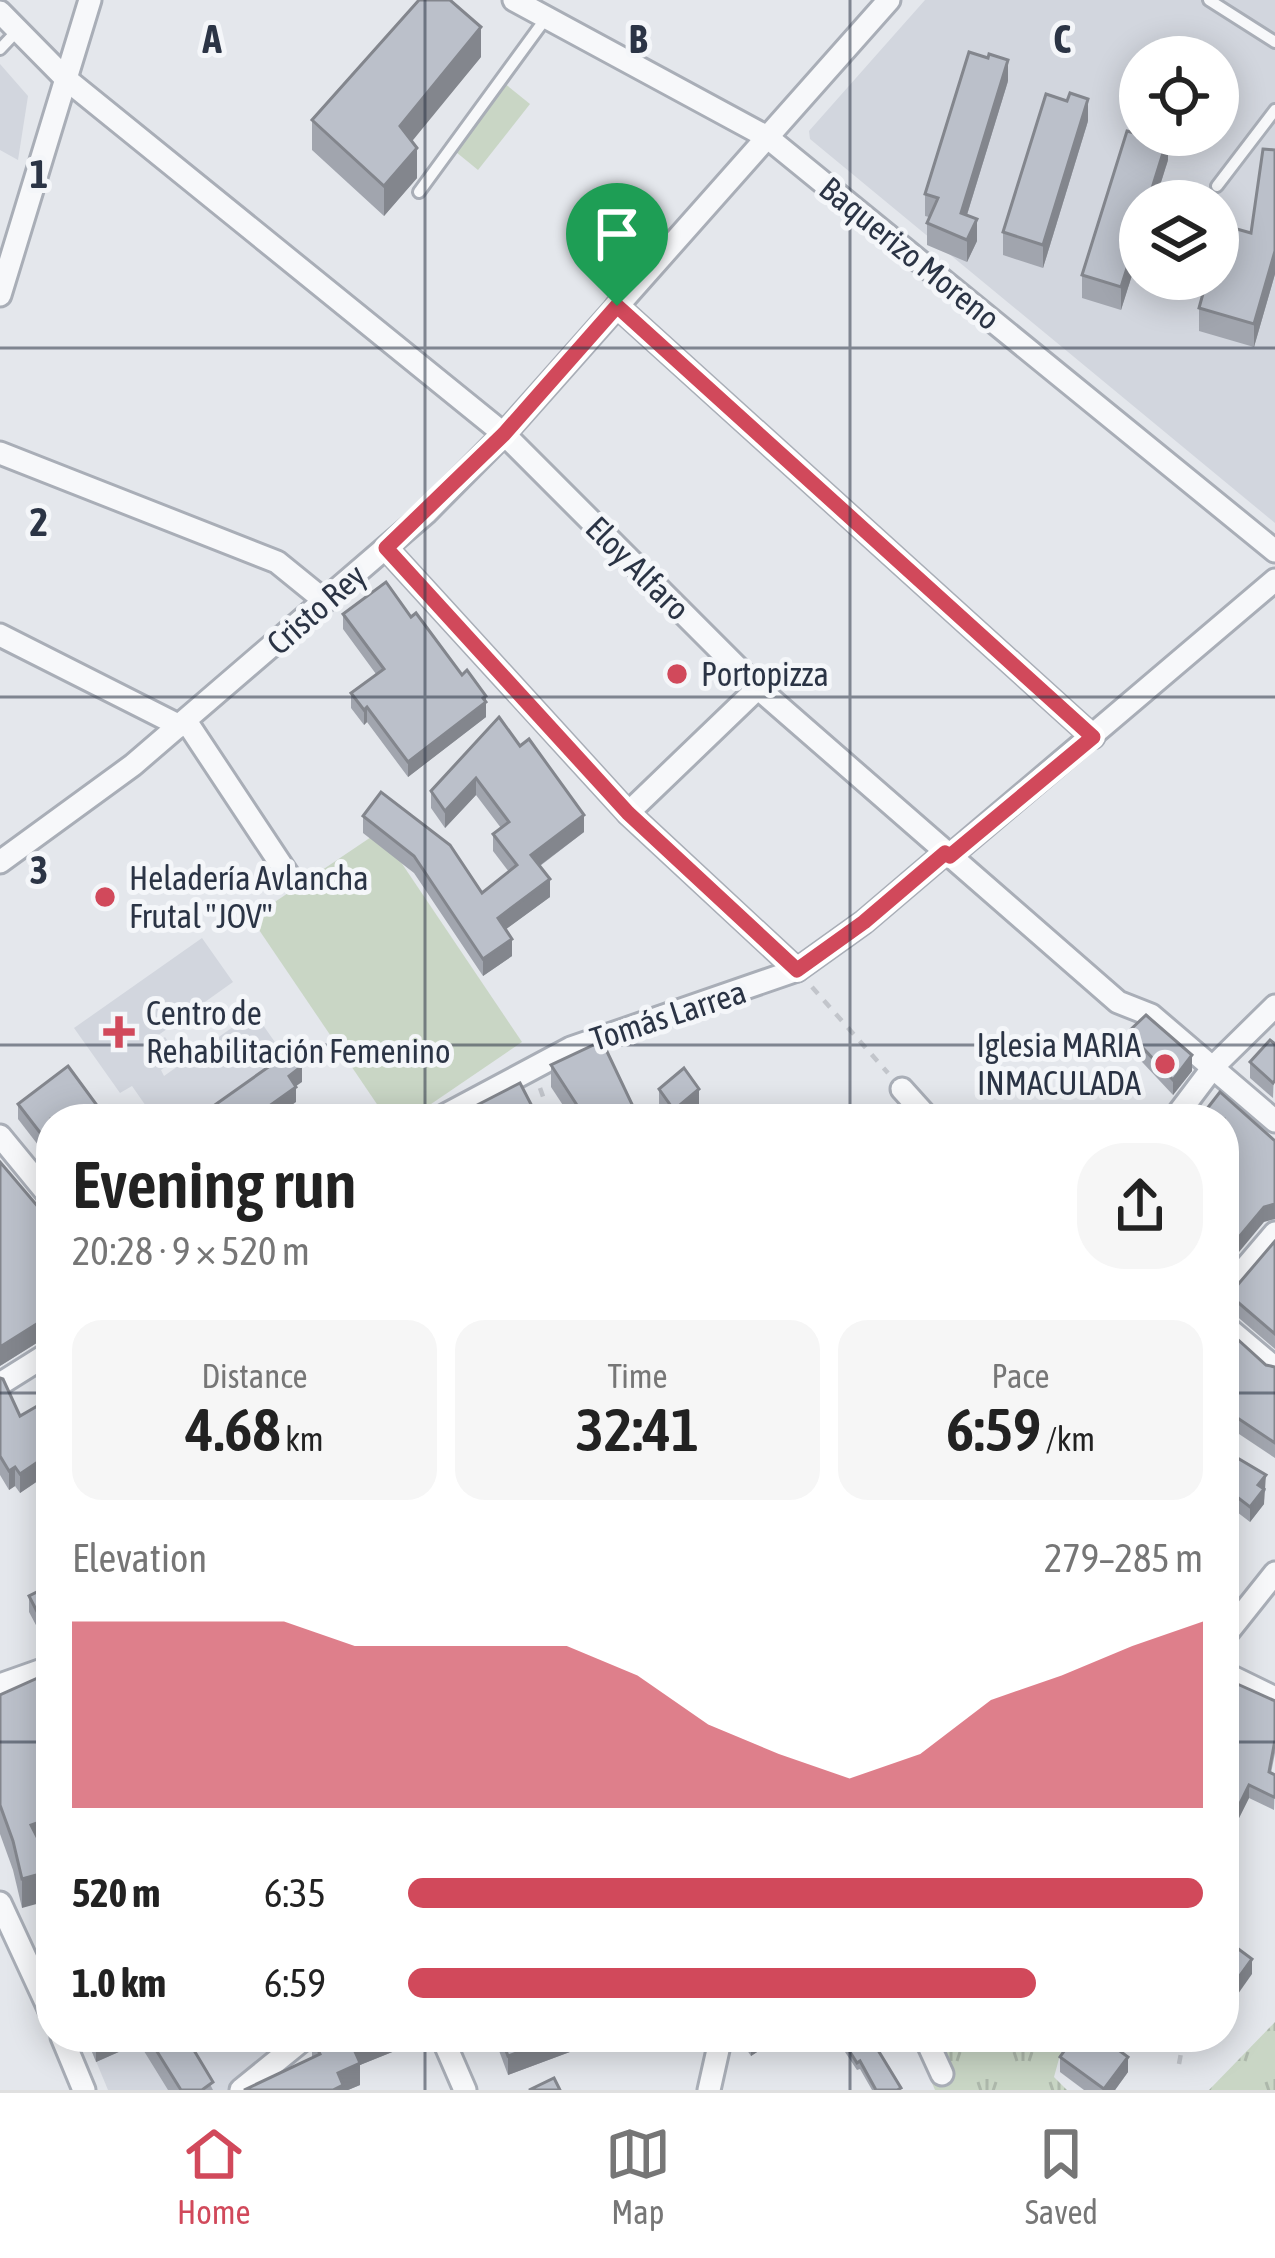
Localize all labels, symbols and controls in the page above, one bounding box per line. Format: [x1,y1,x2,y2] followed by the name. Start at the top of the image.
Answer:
[201,17,222,61] text: A
[629,17,648,61] text: B
[1053,17,1071,61] text: C
[1119,36,1239,300] map controls
[1119,36,1239,156] button: locate
[30,152,48,196] text: 1
[812,169,1008,337] street label: Baquerizo Moreno
[1119,180,1239,300] button: layers
[566,183,668,306] pin
[584,201,650,267] icon: arrive
[30,500,48,544] text: 2
[578,508,698,628] street label: Eloy Alfaro
[259,556,373,662] street label: Cristo Rey
[701,655,829,693] place label: Portopizza
[664,661,690,687] marker: Portopizza
[30,848,48,892] text: 3
[129,859,368,935] place label: Heladería Avlancha Frutal "JOV"
[92,884,118,910] marker: Heladería Avlancha Frutal "JOV"
[585,972,751,1058] street label: Tomás Larrea
[146,994,451,1070] place label: Centro de Rehabilitación Femenino
[103,1016,135,1048] marker: Centro de Rehabilitación Femenino
[977,1026,1142,1102] place label: Iglesia MARIA INMACULADA
[1152,1051,1178,1077] marker: Iglesia MARIA INMACULADA
[1077,1143,1203,1269] button: share
[72,1146,357,1222] text: Evening run
[72,1229,310,1273] text: 20:28 · 9 × 520 m
[202,1357,307,1395] text: Distance
[607,1357,668,1395] text: Time
[991,1357,1050,1395] text: Pace
[185,1395,281,1464] text: 4.68
[576,1395,699,1464] text: 32:41
[946,1395,1041,1464] text: 6:59
[281,1420,324,1458] text: km
[1041,1420,1095,1458] text: /km
[72,1536,207,1580] text: Elevation
[1044,1536,1203,1580] text: 279–285 m
[72,1871,160,1915] text: 520 m
[264,1871,326,1915] text: 6:35
[72,1961,166,2005] text: 1.0 km
[264,1961,326,2005] text: 6:59
[177,2121,251,2231] tab: Home
[605,2121,671,2231] tab: Map
[1025,2121,1098,2231] tab: Saved

